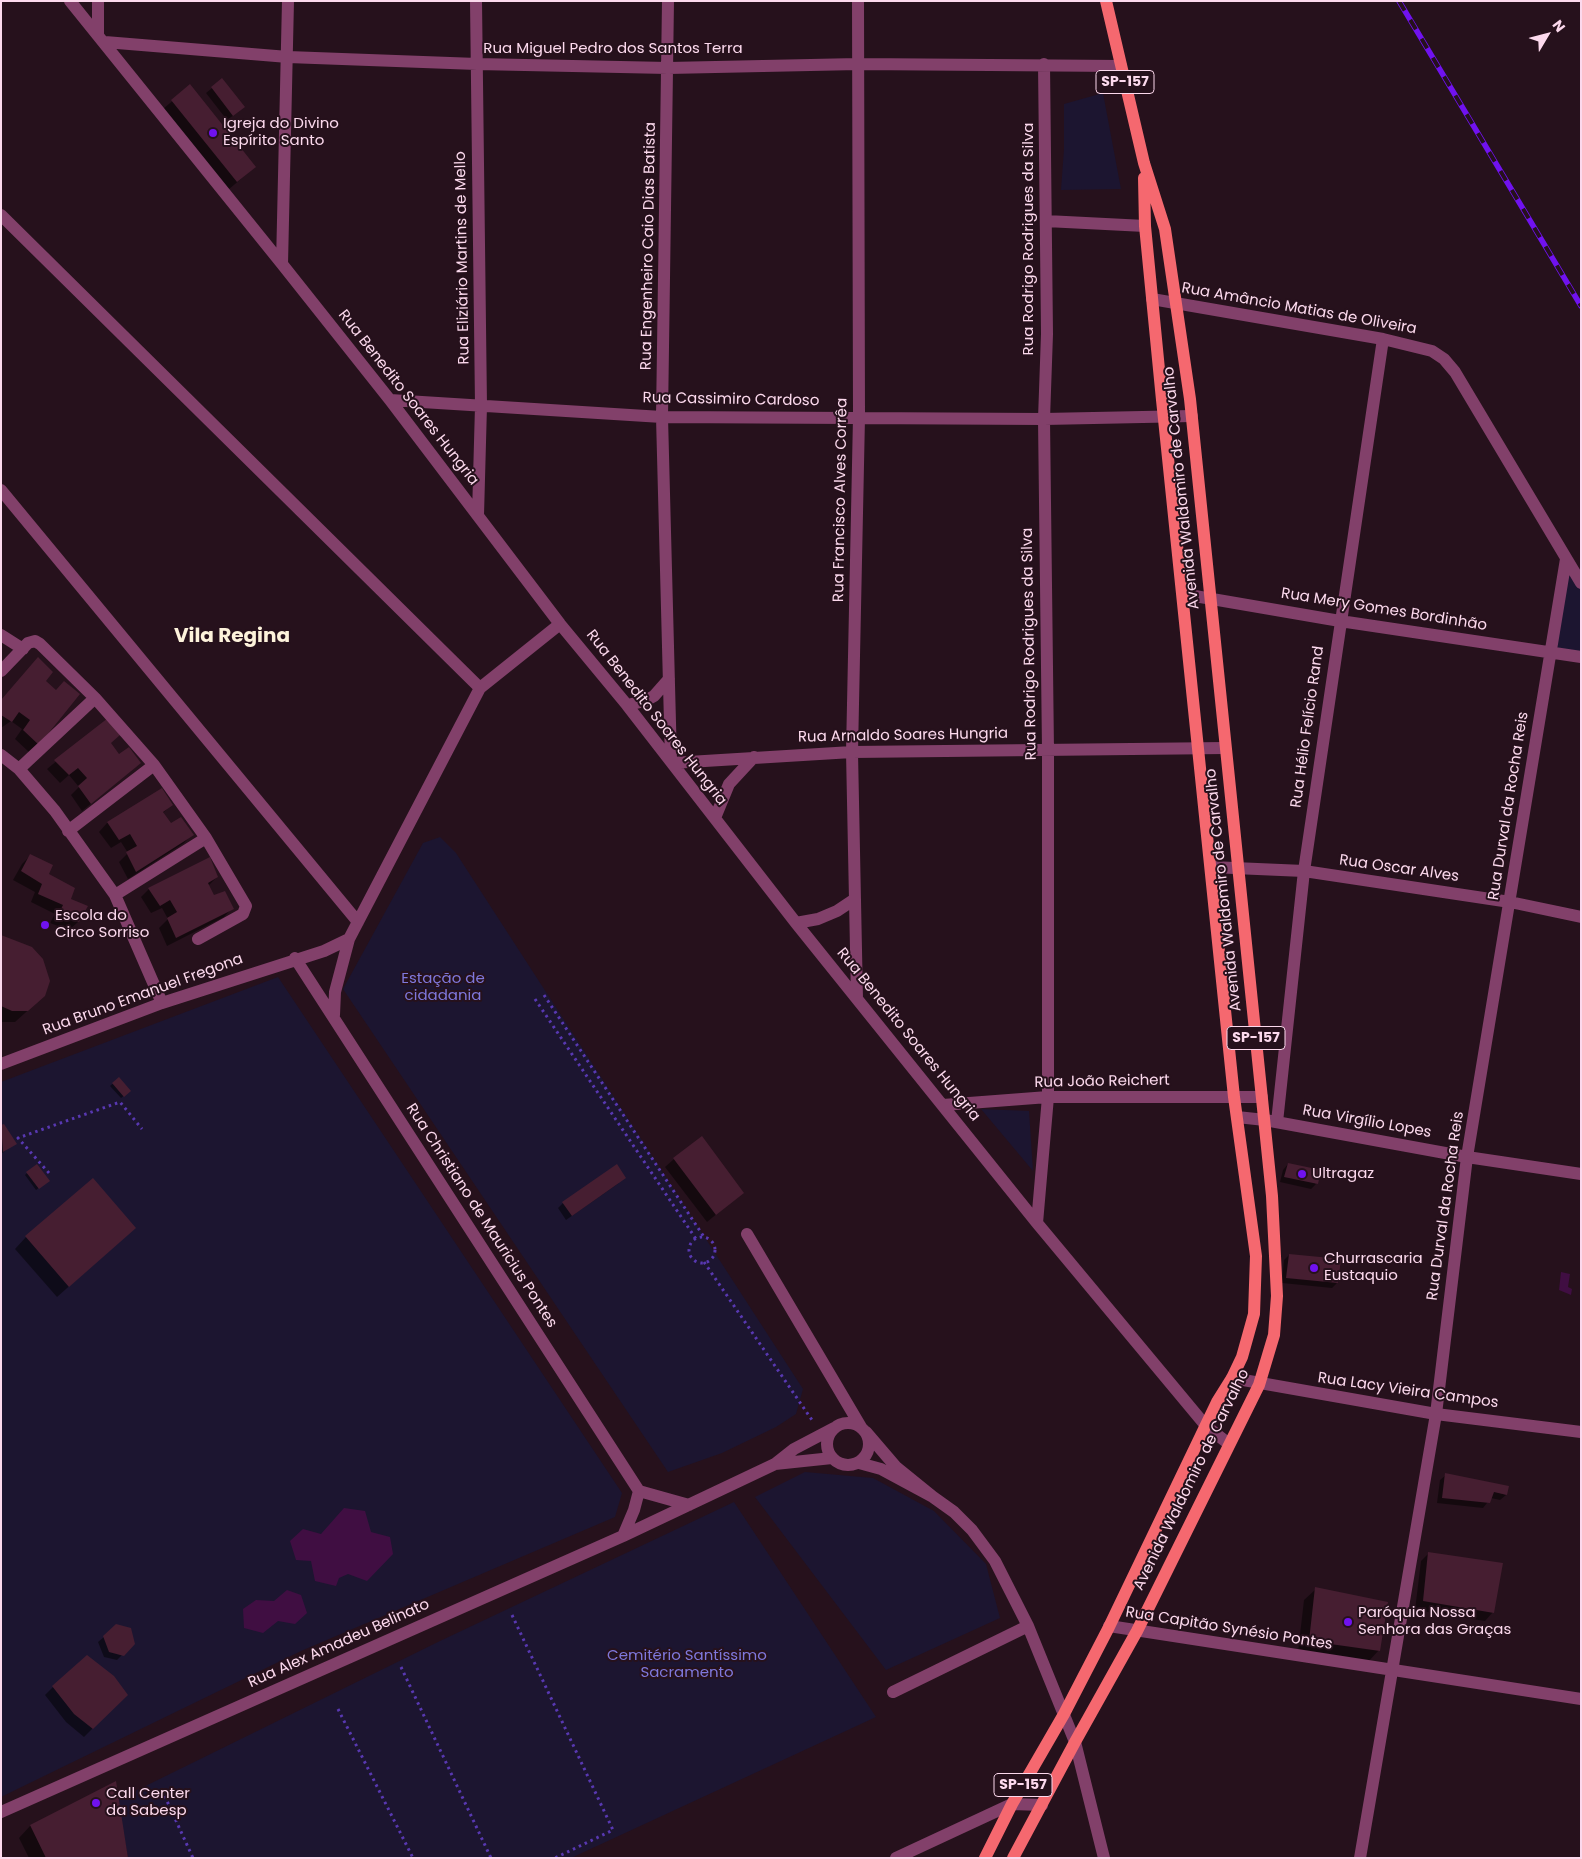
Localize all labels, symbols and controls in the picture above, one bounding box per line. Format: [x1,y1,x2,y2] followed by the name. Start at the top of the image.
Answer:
[1522,10,1572,60] north arrow
[1548,16,1570,36] text: N
[483,40,743,58] street label: Rua Miguel Pedro dos Santos Terra
[1096,70,1154,94] road number: SP-157
[223,115,339,150] place label: Igreja do Divino Espírito Santo
[638,122,660,370] street label: Rua Engenheiro Caio Dias Batista
[1020,123,1038,355] street label: Rua Rodrigo Rodrigues da Silva
[207,127,219,139] marker: Igreja do Divino Espírito Santo
[452,151,474,365] street label: Rua Eliziário Martins de Mello
[1180,279,1418,339] street label: Rua Amâncio Matias de Oliveira
[334,307,482,489] street label: Rua Benedito Soares Hungria
[1160,366,1204,610] street label: Avenida Waldomiro de Carvalho
[642,389,820,411] street label: Rua Cassimiro Cardoso
[830,398,852,602] street label: Rua Francisco Alves Corrêa
[1019,527,1041,761] street label: Rua Rodrigo Rodrigues da Silva
[1280,585,1488,635] street label: Rua Mery Gomes Bordinhão
[174,625,290,649] district label: Vila Regina
[582,627,730,809] street label: Rua Benedito Soares Hungria
[1288,645,1328,809] street label: Rua Hélio Felício Rand
[1485,710,1533,902] street label: Rua Durval da Rocha Reis
[798,725,1008,747] street label: Rua Arnaldo Soares Hungria
[1202,768,1246,1012] street label: Avenida Waldomiro de Carvalho
[1338,852,1460,886] street label: Rua Oscar Alves
[55,907,149,942] place label: Escola do Circo Sorriso
[39,919,51,931] marker: Escola do Circo Sorriso
[833,945,983,1125] street label: Rua Benedito Soares Hungria
[40,950,246,1040] street label: Rua Bruno Emanuel Fregona
[401,970,485,1005] park label: Estação de cidadania
[1227,1026,1285,1050] road number: SP-157
[1034,1072,1170,1092] street label: Rua João Reichert
[402,1101,560,1331] street label: Rua Christiano de Mauricius Pontes
[1301,1102,1433,1142] street label: Rua Virgílio Lopes
[1424,1110,1468,1302] street label: Rua Durval da Rocha Reis
[1312,1165,1374,1183] place label: Ultragaz
[1296,1168,1308,1180] marker: Ultragaz
[1324,1250,1423,1285] place label: Churrascaria Eustaquio
[1308,1262,1320,1274] marker: Churrascaria Eustaquio
[1130,1366,1254,1594] street label: Avenida Waldomiro de Carvalho
[1316,1369,1500,1413] street label: Rua Lacy Vieira Campos
[246,1596,432,1692] street label: Rua Alex Amadeu Belinato
[1124,1604,1334,1654] street label: Rua Capitão Synésio Pontes
[1358,1604,1511,1639] place label: Paróquia Nossa Senhora das Graças
[1342,1616,1354,1628] marker: Paróquia Nossa Senhora das Graças
[607,1647,767,1682] park label: Cemitério Santíssimo Sacramento
[994,1774,1052,1796] road number: SP-157
[106,1785,190,1820] place label: Call Center da Sabesp
[90,1797,102,1809] marker: Call Center da Sabesp

